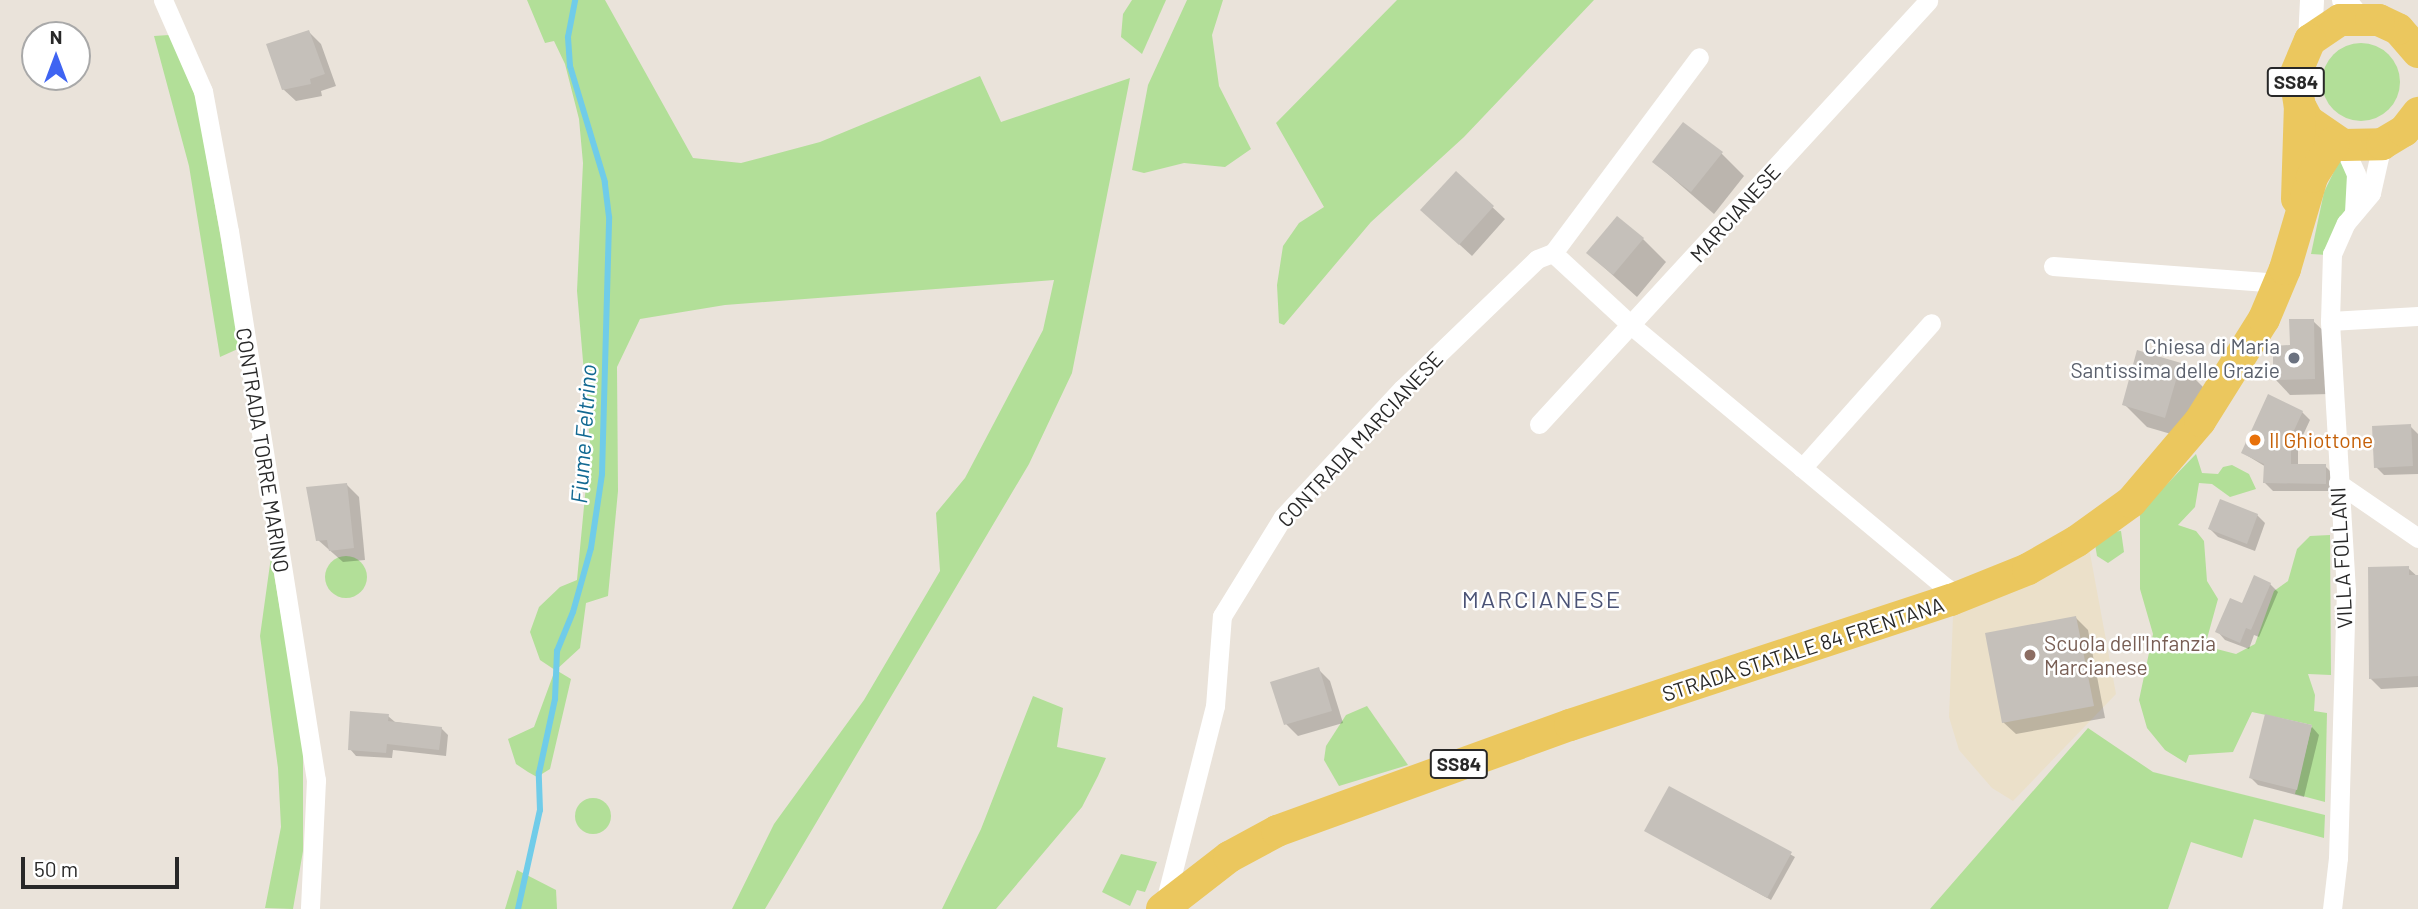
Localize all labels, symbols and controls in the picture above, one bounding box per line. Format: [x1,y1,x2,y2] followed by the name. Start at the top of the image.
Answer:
[21,21,91,91] north arrow
[50,25,62,48] text: N
[2266,66,2326,97] road number: SS84
[1684,159,1786,267] street label: MARCIANESE
[231,326,295,574] street label: CONTRADA TORRE MARINO
[2070,333,2280,383] place label: Chiesa di Maria Santissima delle Grazie
[1272,346,1448,532] street label: CONTRADA MARCIANESE
[2286,350,2302,366] marker: Chiesa di Maria Santissima delle Grazie
[564,363,602,505] water label: Fiume Feltrino
[2269,427,2373,453] place label: Il Ghiottone
[2247,432,2263,448] marker: Il Ghiottone
[2325,487,2357,629] street label: VILLA FOLLANI
[1463,585,1621,613] district label: MARCIANESE
[1659,591,1947,707] street label: STRADA STATALE 84 FRENTANA
[2044,630,2216,680] place label: Scuola dell'Infanzia Marcianese
[2022,647,2038,663] marker: Scuola dell'Infanzia Marcianese
[1429,748,1489,779] road number: SS84
[24,842,182,886] scale bar
[34,856,78,881] text: 50 m

